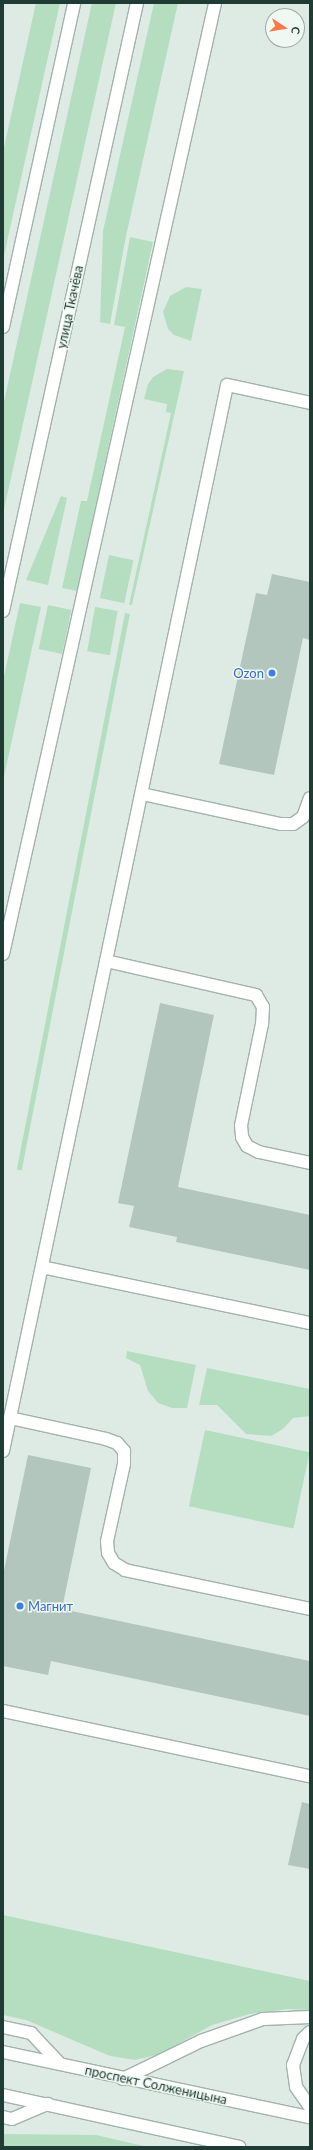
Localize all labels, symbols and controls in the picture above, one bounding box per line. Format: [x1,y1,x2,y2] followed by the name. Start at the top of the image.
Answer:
[265,8,305,48] north arrow
[289,25,303,35] text: С
[54,264,86,350] street label: улица Ткачёва
[233,665,264,681] place label: Ozon
[267,668,277,678] marker: Ozon
[28,1598,73,1614] place label: Магнит
[15,1601,25,1611] marker: Магнит
[83,2062,229,2108] street label: проспект Солженицына

